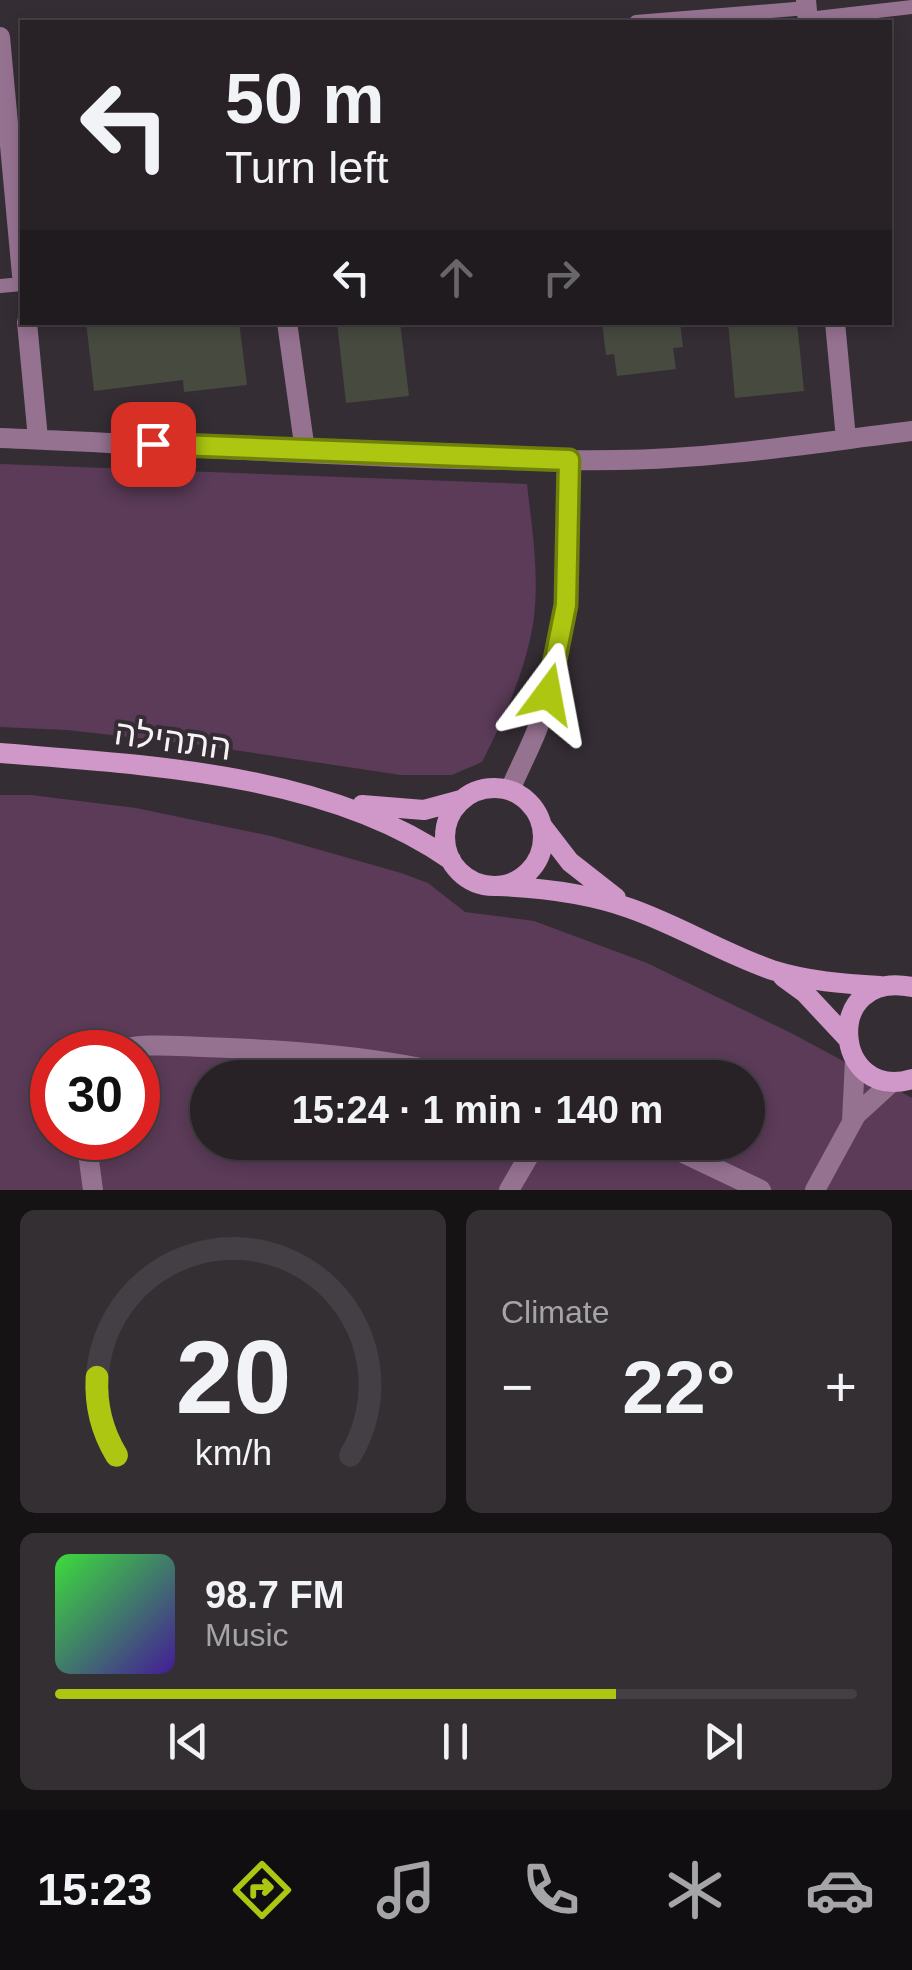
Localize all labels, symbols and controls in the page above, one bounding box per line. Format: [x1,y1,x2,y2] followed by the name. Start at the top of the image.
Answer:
[60,60,190,190] icon: left
[225,60,385,138] text: 50 m
[225,142,388,193] text: Turn left
[324,250,379,305] icon: left
[429,250,484,305] icon: ahead
[534,250,589,305] icon: right
[111,402,196,487] pin
[126,417,181,472] icon: arrive
[496,642,600,746] position arrow
[112,712,234,767] street label: התהילה
[30,1030,160,1160] speed limit sign: 30
[292,1089,663,1131] text: 15:24 · 1 min · 140 m
[501,1294,609,1330] text: Climate
[175,1319,291,1435] text: 20
[622,1345,736,1429] text: 22°
[501,1356,533,1418] text: −
[825,1356,857,1418] text: +
[194,1433,272,1473] text: km/h
[205,1574,344,1616] text: 98.7 FM
[205,1617,289,1653] text: Music
[161,1714,216,1769] icon: previous
[428,1714,483,1769] icon: pause
[696,1714,751,1769] icon: next
[227,1855,297,1925] icon: directions
[371,1855,441,1925] icon: music
[516,1855,586,1925] icon: phone
[660,1855,730,1925] icon: climate
[805,1855,875,1925] icon: car
[37,1864,152,1915] text: 15:23

